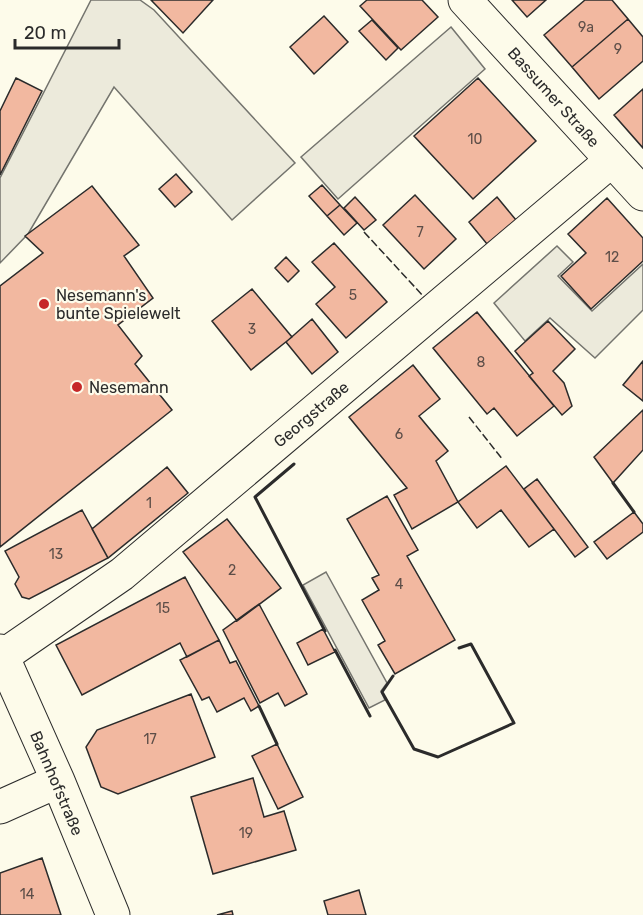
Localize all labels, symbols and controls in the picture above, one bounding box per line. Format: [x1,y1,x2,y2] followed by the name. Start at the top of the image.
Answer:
[15,12,118,50] scale bar
[578,19,594,36] house number: 9a
[24,22,66,44] text: 20 m
[614,41,622,58] house number: 9
[504,44,603,151] street label: Bassumer Straße
[468,131,483,148] house number: 10
[416,224,424,241] house number: 7
[605,249,619,266] house number: 12
[56,286,181,323] place label: Nesemann's bunte Spielewelt
[349,287,357,304] house number: 5
[37,297,51,311] marker: Nesemann's bunte Spielewelt
[248,321,256,338] house number: 3
[477,354,486,371] house number: 8
[270,377,353,451] street label: Georgstraße
[89,378,169,397] place label: Nesemann
[70,380,84,394] marker: Nesemann
[395,426,403,443] house number: 6
[146,495,152,512] house number: 1
[49,546,63,563] house number: 13
[228,562,236,579] house number: 2
[395,576,404,593] house number: 4
[156,600,170,617] house number: 15
[26,728,87,838] street label: Bahnhofstraße
[143,731,157,748] house number: 17
[239,825,253,842] house number: 19
[20,886,35,903] house number: 14

